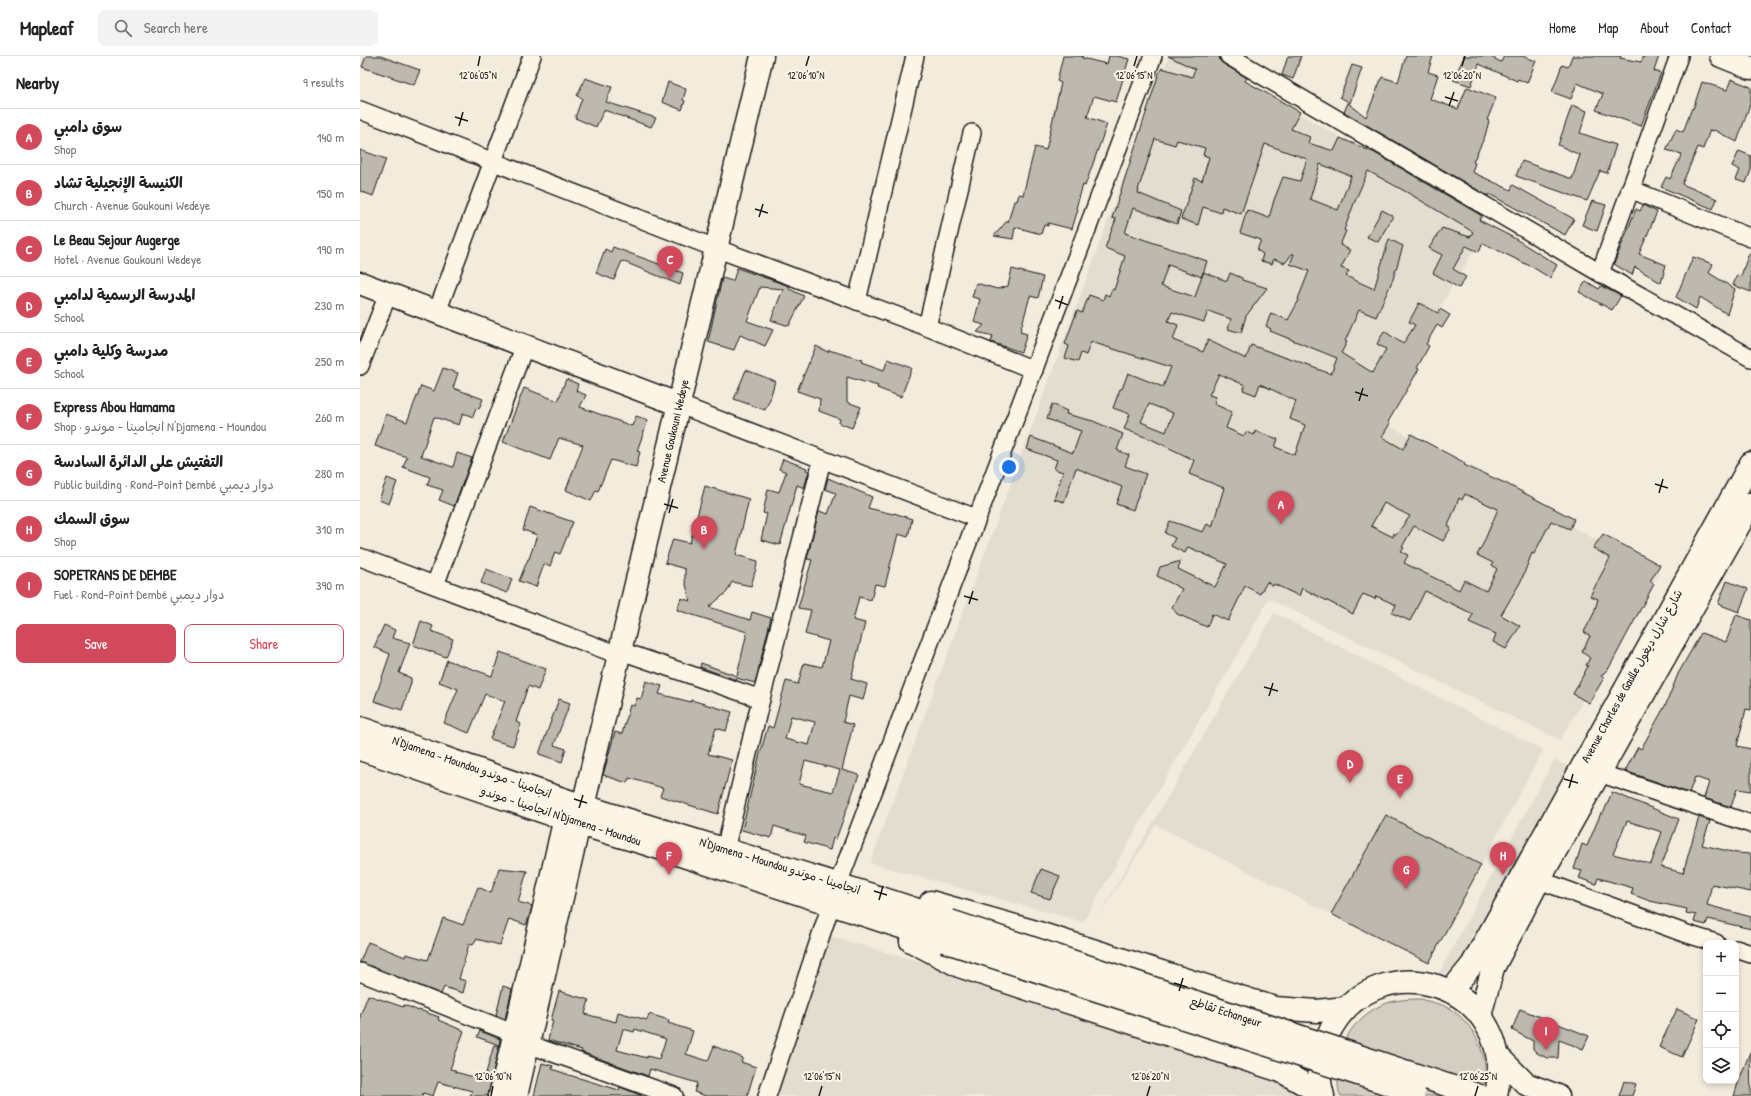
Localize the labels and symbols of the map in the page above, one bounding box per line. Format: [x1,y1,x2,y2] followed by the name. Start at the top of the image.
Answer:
[459,69,497,82] text: 12°06'05"N
[787,69,825,82] text: 12°06'10"N
[1116,69,1152,82] text: 12°06'15"N
[1443,69,1481,82] text: 12°06'20"N
[657,246,683,279] pin: C
[652,377,693,484] street label: Avenue Goukouni Wedeye
[999,457,1019,477] your location
[1268,491,1294,524] pin: A
[691,516,717,549] pin: B
[1577,586,1687,766] street label: Avenue Charles de Gaulle شارع شارل ديغول
[390,731,554,802] street label: N'Djamena - Moundou انجامينا - موندو
[1337,750,1363,783] pin: D
[1387,765,1413,798] pin: E
[478,781,644,850] street label: انجامينا - موندو N'Djamena - Moundou
[698,833,863,898] street label: N'Djamena - Moundou انجامينا - موندو
[656,842,682,875] pin: F
[1490,842,1516,875] pin: H
[1393,856,1419,889] pin: G
[1188,992,1264,1032] street label: تقاطع Echangeur
[1533,1017,1559,1050] pin: I
[474,1070,512,1083] text: 12°06'10"N
[804,1070,840,1083] text: 12°06'15"N
[1131,1070,1169,1083] text: 12°06'20"N
[1459,1070,1497,1083] text: 12°06'25"N

